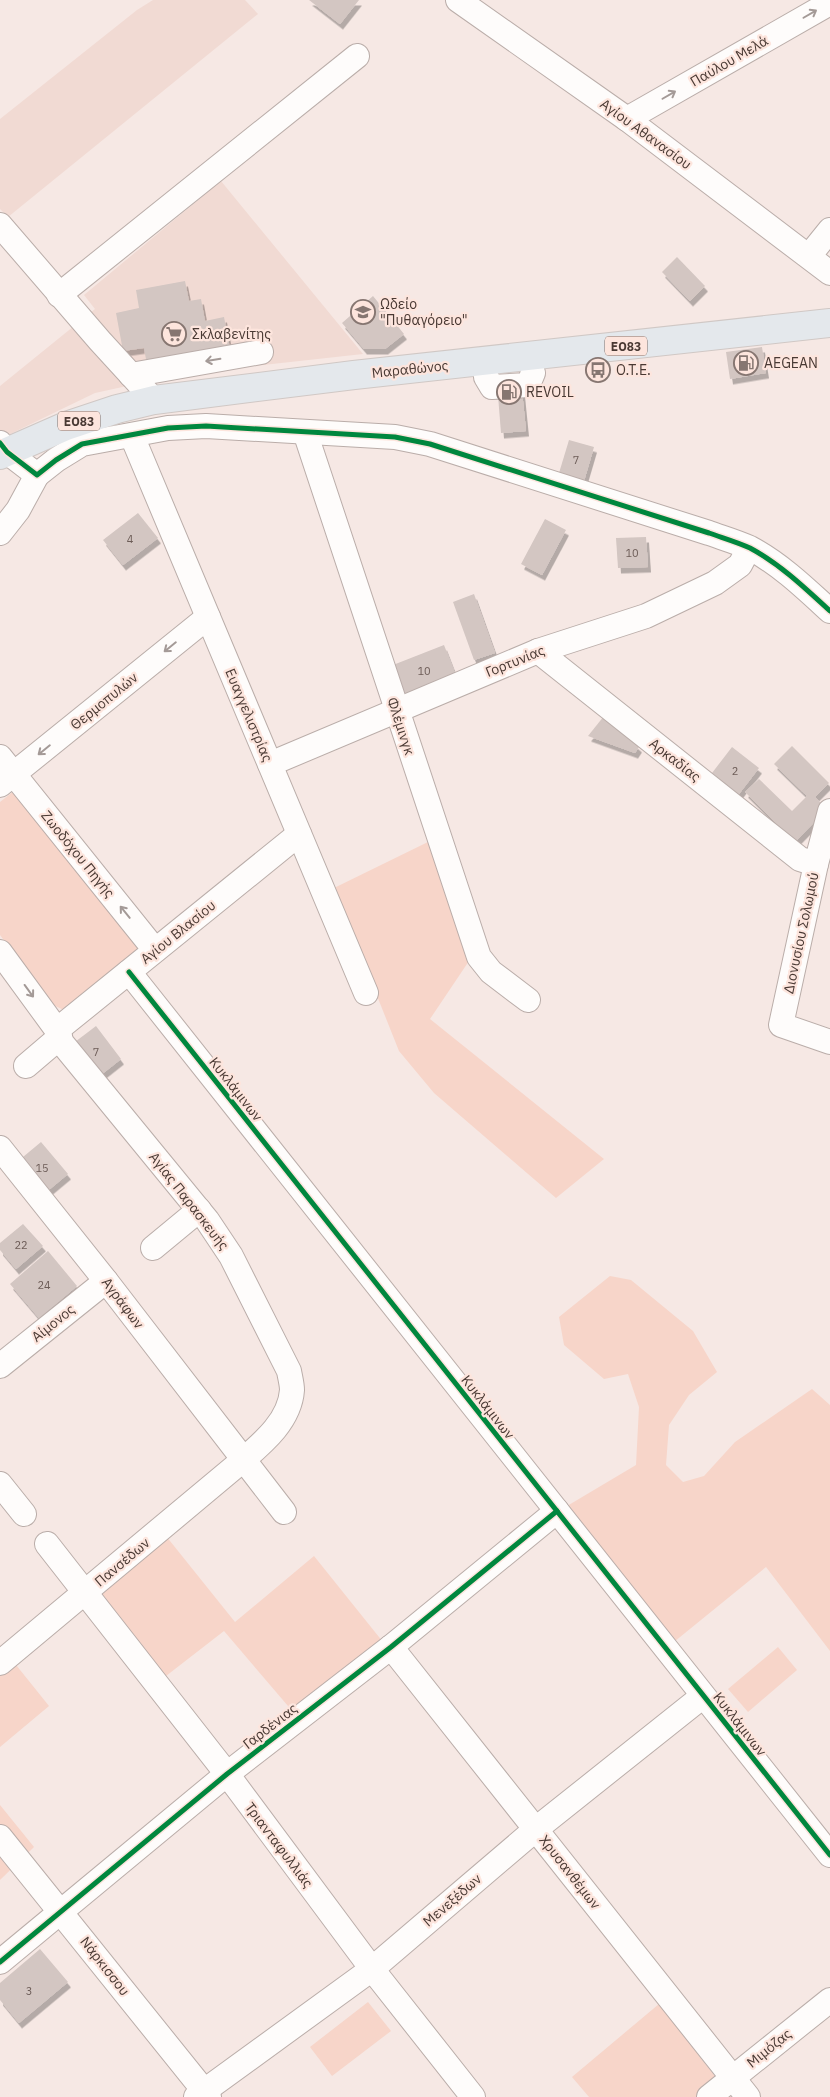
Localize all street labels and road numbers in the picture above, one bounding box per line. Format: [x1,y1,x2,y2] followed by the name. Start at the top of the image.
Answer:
[687,31,771,91] street label: Παύλου Μελά
[597,95,695,173] street label: Αγίου Αθανασίου
[605,336,647,356] road number: ΕΟ83
[371,356,449,382] street label: Μαραθώνος
[58,412,100,431] road number: ΕΟ83
[483,641,548,681] street label: Γορτυνίας
[221,666,277,765] street label: Ευαγγελιστρίας
[67,668,141,734] street label: Θερμοπυλών
[383,695,419,758] street label: Φλέμινγκ
[646,734,705,786] street label: Αρκαδίας
[37,807,119,901] street label: Ζωοδόχου Πηγής
[779,871,823,995] street label: Διονυσίου Σολωμού
[137,896,219,968] street label: Αγίου Βλασίου
[205,1053,267,1125] street label: Κυκλάμινων
[145,1148,233,1254] street label: Αγίας Παρασκευής
[98,1274,148,1332] street label: Αγράφων
[28,1300,79,1346] street label: Αίμονος
[457,1371,519,1443] street label: Κυκλάμινων
[91,1534,153,1590] street label: Πανσέδων
[709,1688,771,1760] street label: Κυκλάμινων
[239,1699,301,1753] street label: Γαρδένιας
[241,1799,317,1892] street label: Τριανταφυλλιάς
[535,1831,605,1913] street label: Χρυσανθέμων
[419,1870,485,1930] street label: Μενεξέδων
[76,1933,134,1999] street label: Νάρκισσου
[743,2024,795,2071] street label: Μιμόζας

